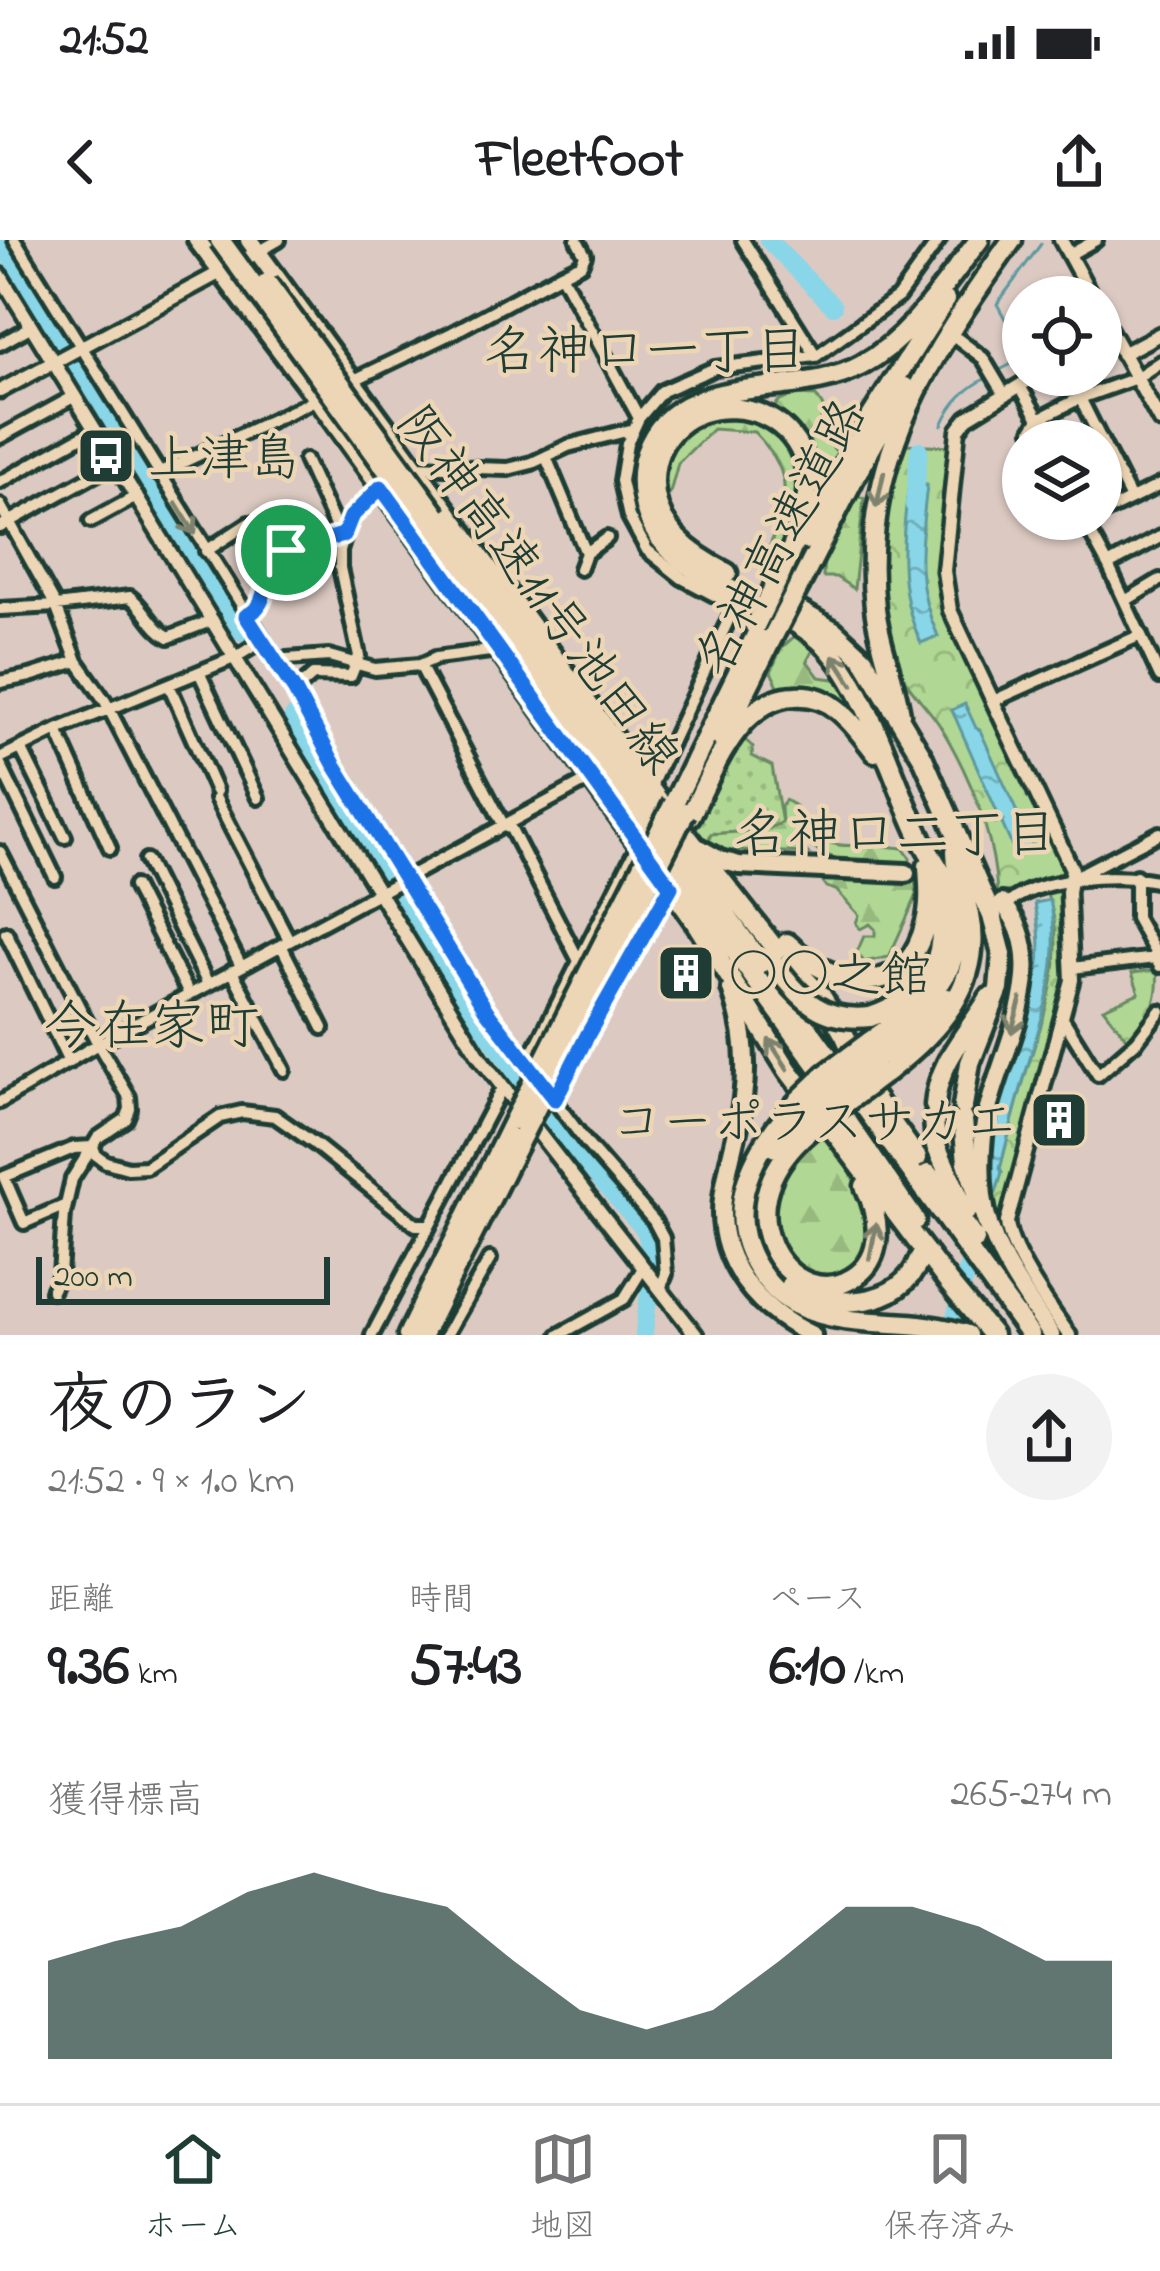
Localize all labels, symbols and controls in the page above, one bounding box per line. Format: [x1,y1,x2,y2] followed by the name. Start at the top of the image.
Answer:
[60,9,149,75] text: 21:52
[477,123,683,201] text: Fleetfoot
[48,129,114,195] icon: back
[1046,129,1112,195] icon: share
[1002,276,1122,540] map controls
[1002,276,1122,396] button: locate
[484,316,808,394] district label: 名神口一丁目
[679,386,889,691] street label: 名神高速道路
[376,391,695,791] street label: 阪神高速11号池田線
[1002,420,1122,540] button: layers
[148,424,301,499] place label: 上津島
[75,425,137,487] bus stop icon: 上津島
[868,469,890,508] one-way arrow
[235,499,337,601] pin
[174,501,198,535] one-way arrow
[253,517,319,583] icon: arrive
[831,653,856,687] one-way arrow
[734,799,1058,877] district label: 名神口二丁目
[728,941,932,1016] place label: ○○之館
[655,942,717,1004] building icon: ○○之館
[43,991,259,1069] district label: 今在家町
[1003,997,1025,1035] one-way arrow
[765,1037,790,1071] one-way arrow
[611,1088,1017,1163] place label: コーポラスサカエ
[1028,1089,1090,1151] building icon: コーポラスサカエ
[863,1222,886,1261] one-way arrow
[36,1251,330,1304] scale bar
[54,1254,133,1302] text: 200 m
[48,1361,312,1457] text: 夜のラン
[986,1374,1112,1500] button: share
[48,1454,295,1511] text: 21:52 · 9 × 1.0 km
[48,1577,114,1625] text: 距離
[409,1577,475,1625] text: 時間
[769,1577,866,1625] text: ペース
[48,1625,129,1712] text: 9.36
[409,1625,522,1712] text: 57:43
[769,1625,846,1712] text: 6:10
[129,1651,178,1699] text: km
[846,1651,904,1699] text: /km
[950,1767,1112,1824] text: 265–274 m
[48,1774,204,1831] text: 獲得標高
[144,2126,242,2252] tab: ホーム
[530,2126,596,2252] tab: 地図
[884,2126,1016,2252] tab: 保存済み

